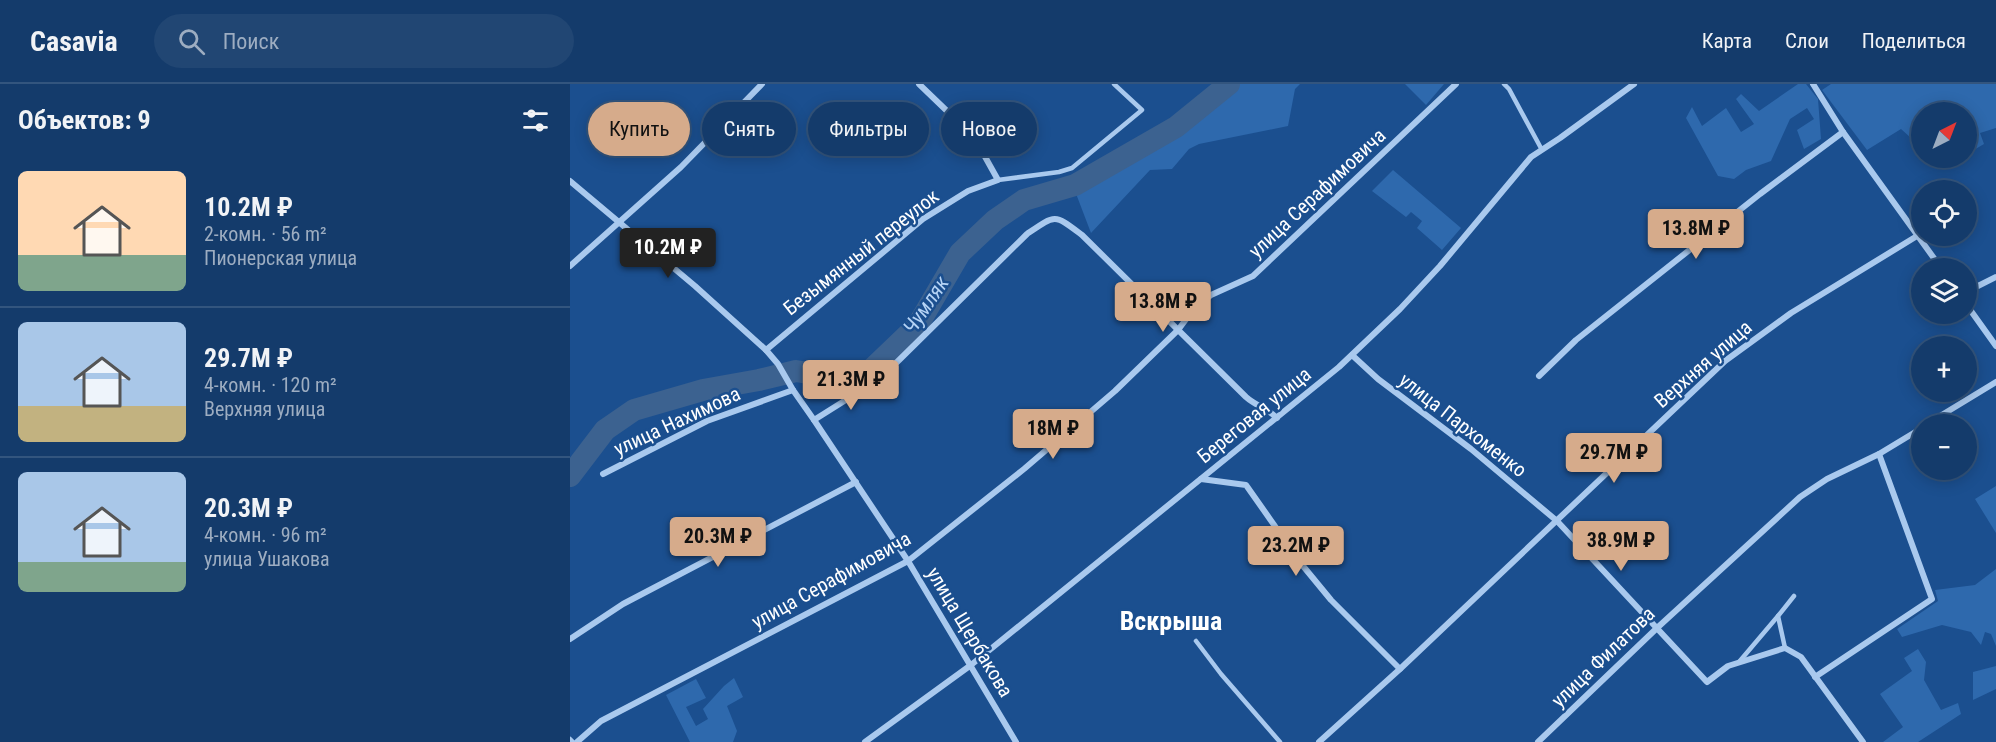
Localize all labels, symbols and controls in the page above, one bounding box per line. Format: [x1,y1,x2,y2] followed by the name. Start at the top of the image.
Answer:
[154,14,574,68] search box
[30,25,118,58] text: Casavia
[175,25,208,58] icon: search
[223,29,279,54] text: Поиск
[1702,29,1752,53] text: Карта
[1785,29,1829,53] text: Слои
[1862,29,1966,53] text: Поделиться
[588,102,690,156] chip: Купить
[702,102,796,156] chip: Снять
[808,102,929,156] chip: Фильтры
[941,102,1037,156] chip: Новое
[1911,102,1977,168] north arrow
[1911,102,1977,480] map controls
[519,104,552,137] icon: filters
[18,105,151,135] text: Объектов: 9
[1244,123,1390,263] street label: улица Серафимовича
[1911,180,1977,246] button: locate
[778,184,944,320] street label: Безымянный переулок
[204,192,293,222] text: 10.2M ₽
[66,195,138,267] icon: home
[1641,209,1751,260] pin: 13.8M ₽
[1662,216,1730,240] text: 13.8M ₽
[204,222,327,246] text: 2-комн. · 56 m²
[613,228,723,279] pin: 10.2M ₽
[634,235,702,259] text: 10.2M ₽
[204,246,357,270] text: Пионерская улица
[1911,258,1977,324] button: layers
[898,271,954,338] water label: Чумляк
[1108,282,1218,333] pin: 13.8M ₽
[1129,289,1197,313] text: 13.8M ₽
[1649,315,1757,413] street label: Верхняя улица
[1911,336,1977,402] button: +
[204,343,293,373] text: 29.7M ₽
[66,346,138,418] icon: home
[796,360,906,411] pin: 21.3M ₽
[1192,362,1316,468] street label: Береговая улица
[817,367,885,391] text: 21.3M ₽
[1394,368,1532,482] street label: улица Пархоменко
[204,373,337,397] text: 4-комн. · 120 m²
[610,381,744,461] street label: улица Нахимова
[204,397,325,421] text: Верхняя улица
[1011,409,1095,460] pin: 18M ₽
[1911,414,1977,480] button: −
[1027,416,1079,440] text: 18M ₽
[1559,433,1669,484] pin: 29.7M ₽
[1580,440,1648,464] text: 29.7M ₽
[204,493,293,523] text: 20.3M ₽
[66,496,138,568] icon: home
[663,517,773,568] pin: 20.3M ₽
[1566,521,1676,572] pin: 38.9M ₽
[204,523,327,547] text: 4-комн. · 96 m²
[684,524,752,548] text: 20.3M ₽
[747,526,915,634] street label: улица Серафимовича
[1241,526,1351,577] pin: 23.2M ₽
[1587,528,1655,552] text: 38.9M ₽
[1262,533,1330,557] text: 23.2M ₽
[204,547,330,571] text: улица Ушакова
[922,563,1018,701] street label: улица Щербакова
[1546,602,1660,712] street label: улица Филатова
[1120,606,1222,636] district label: Вскрыша

